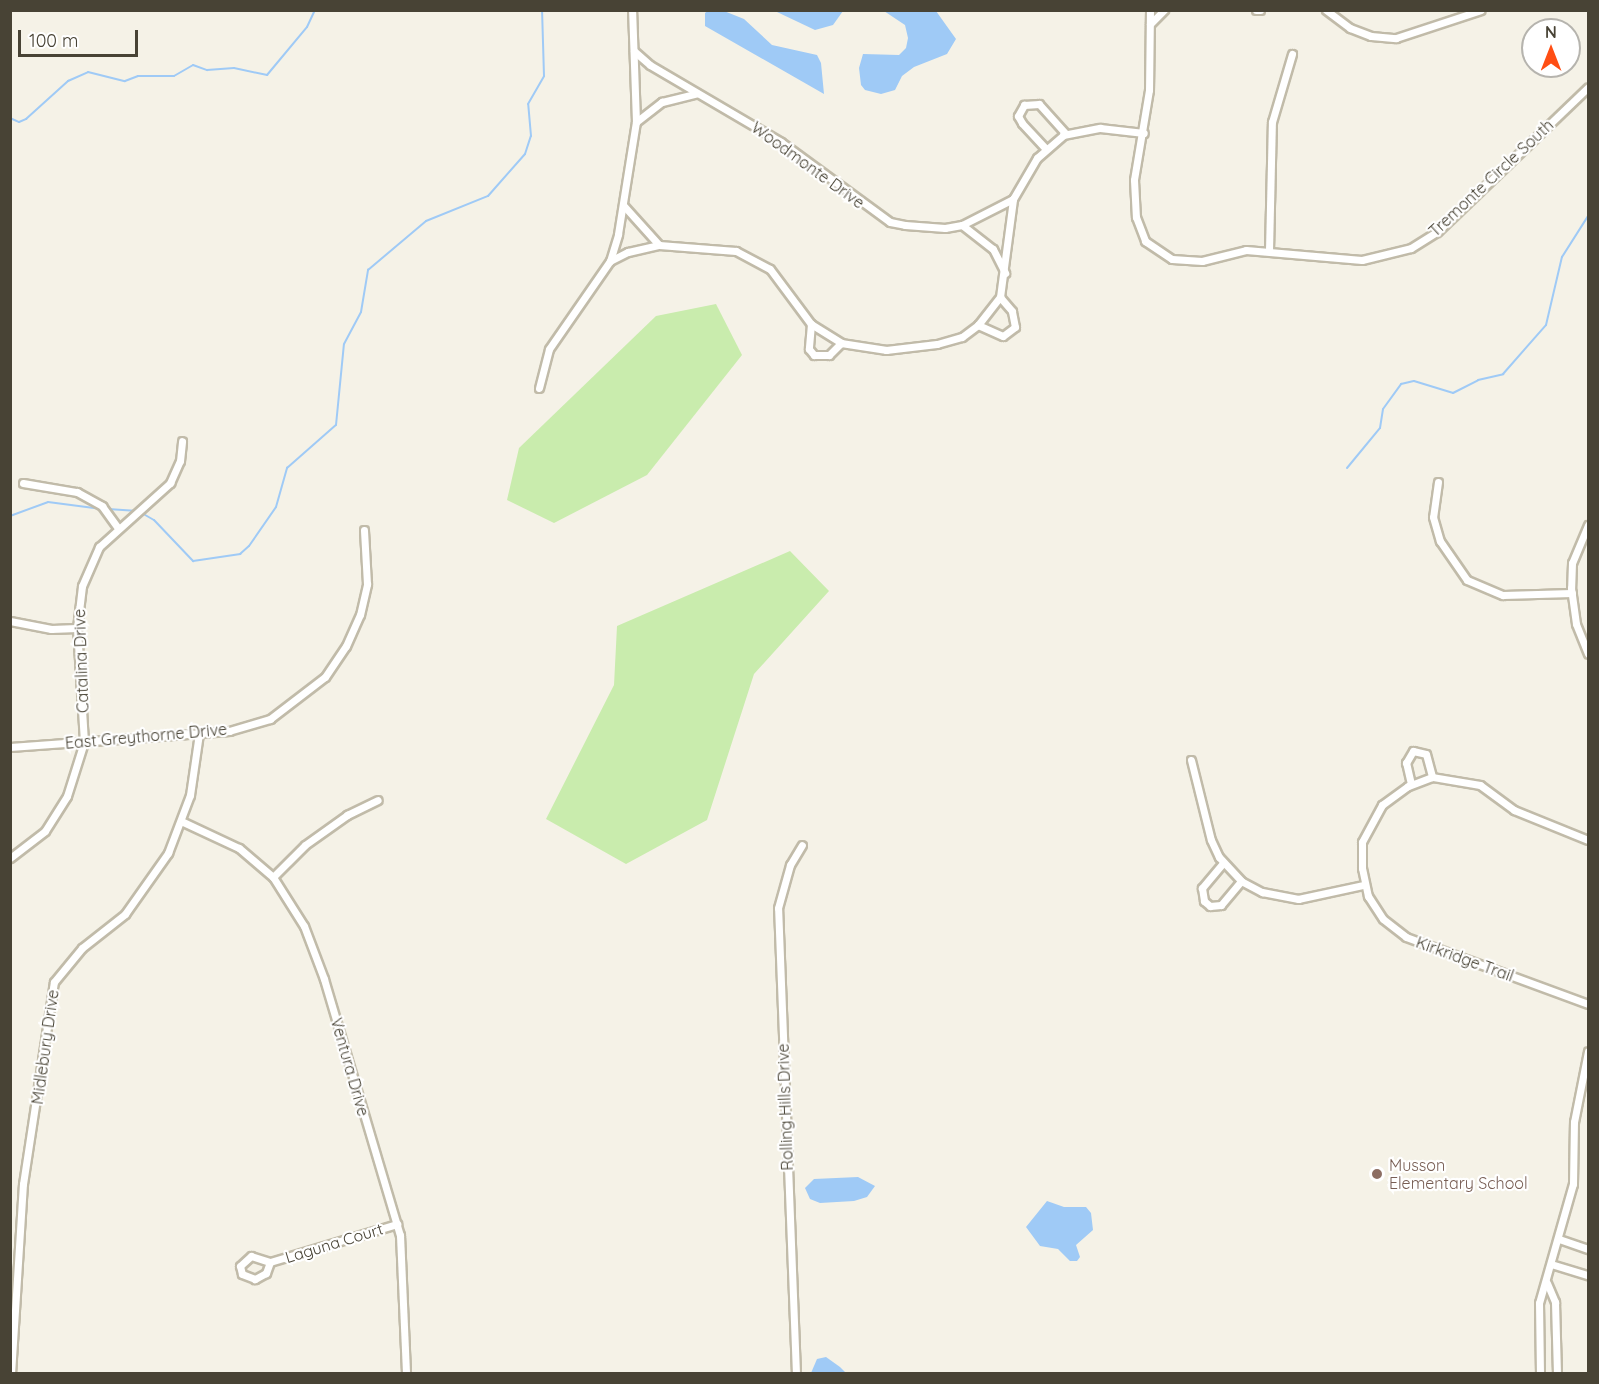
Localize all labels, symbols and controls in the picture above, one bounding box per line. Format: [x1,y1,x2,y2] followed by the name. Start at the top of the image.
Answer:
[21,18,141,56] scale bar
[1521,18,1581,78] north arrow
[1545,22,1557,42] text: N
[29,29,78,52] text: 100 m
[1425,115,1557,241] street label: Tremonte Circle South
[748,118,868,212] street label: Woodmonte Drive
[70,609,92,713] street label: Catalina Drive
[64,719,228,753] street label: East Greythorne Drive
[1413,932,1517,986] street label: Kirkridge Trail
[27,988,63,1106] street label: Midlebury Drive
[327,1016,373,1118] street label: Ventura Drive
[773,1043,797,1171] street label: Rolling Hills Drive
[1389,1155,1528,1193] place label: Musson Elementary School
[1370,1167,1384,1181] marker: Musson Elementary School
[283,1219,385,1267] street label: Laguna Court

